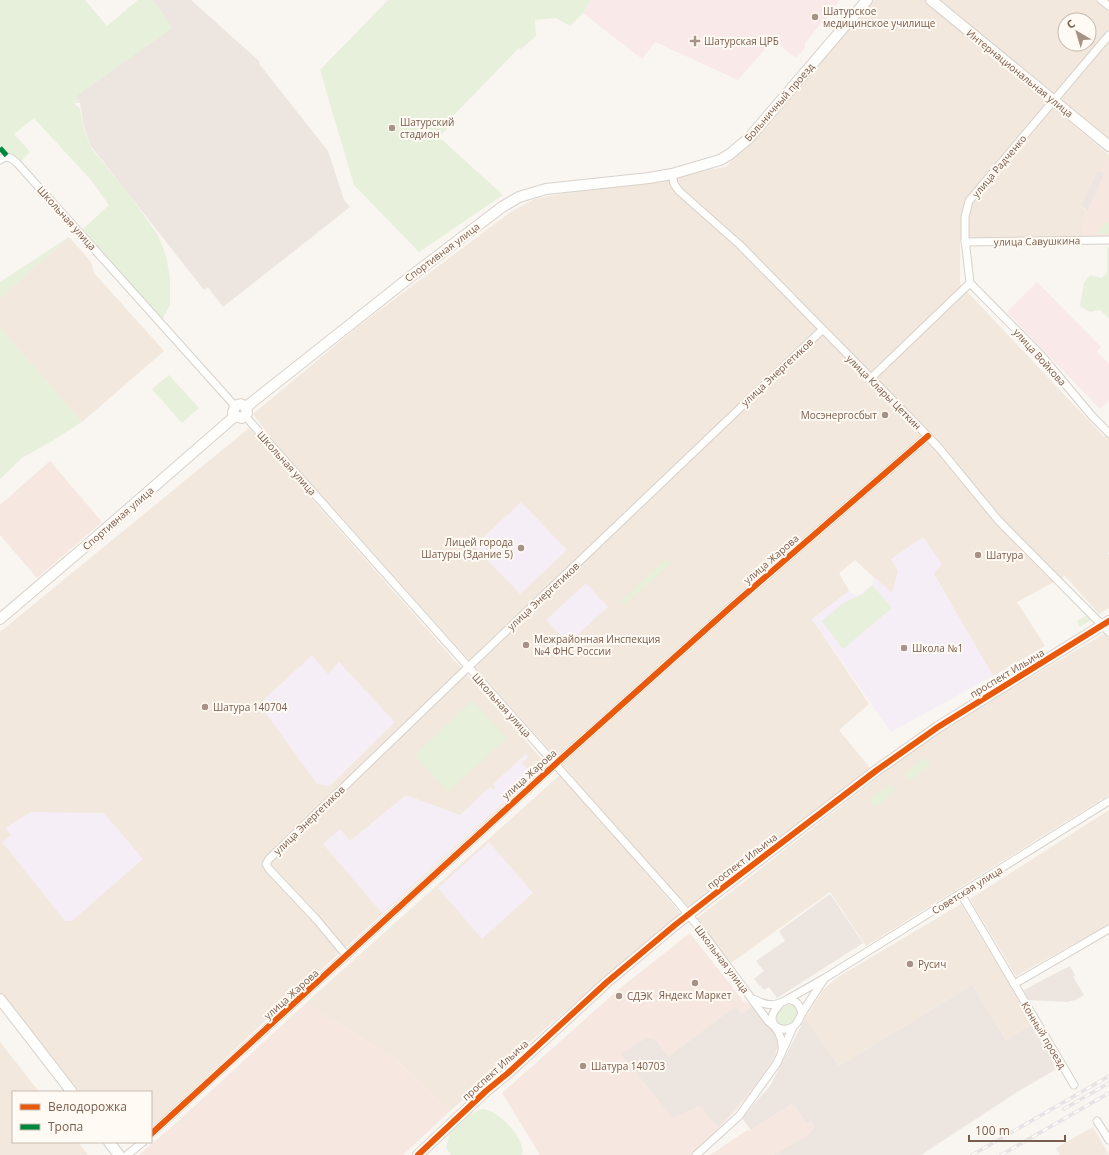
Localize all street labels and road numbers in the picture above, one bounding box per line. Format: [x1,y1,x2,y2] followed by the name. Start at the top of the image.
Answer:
[964,26,1076,120] street label: Интернациональная улица
[741,59,817,144] street label: Больничный проезд
[969,132,1029,200] street label: улица Радченко
[34,183,100,253] street label: Школьная улица
[402,219,482,285] street label: Спортивная улица
[994,233,1080,249] street label: улица Савушкина
[1010,325,1070,389] street label: улица Войкова
[738,335,816,409] street label: улица Энергетиков
[843,351,925,433] street label: улица Клары Цеткин
[254,428,320,498] street label: Школьная улица
[79,483,157,553] street label: Спортивная улица
[740,531,802,587] street label: улица Жарова
[504,559,582,633] street label: улица Энергетиков
[967,645,1047,701] street label: проспект Ильича
[469,670,535,740] street label: Школьная улица
[499,746,559,802] street label: улица Жарова
[270,782,348,858] street label: улица Энергетиков
[704,830,780,892] street label: проспект Ильича
[929,863,1005,917] street label: Советская улица
[692,922,752,996] street label: Школьная улица
[261,966,321,1022] street label: улица Жарова
[1018,999,1070,1071] street label: Конный проезд
[459,1036,531,1104] street label: проспект Ильича

